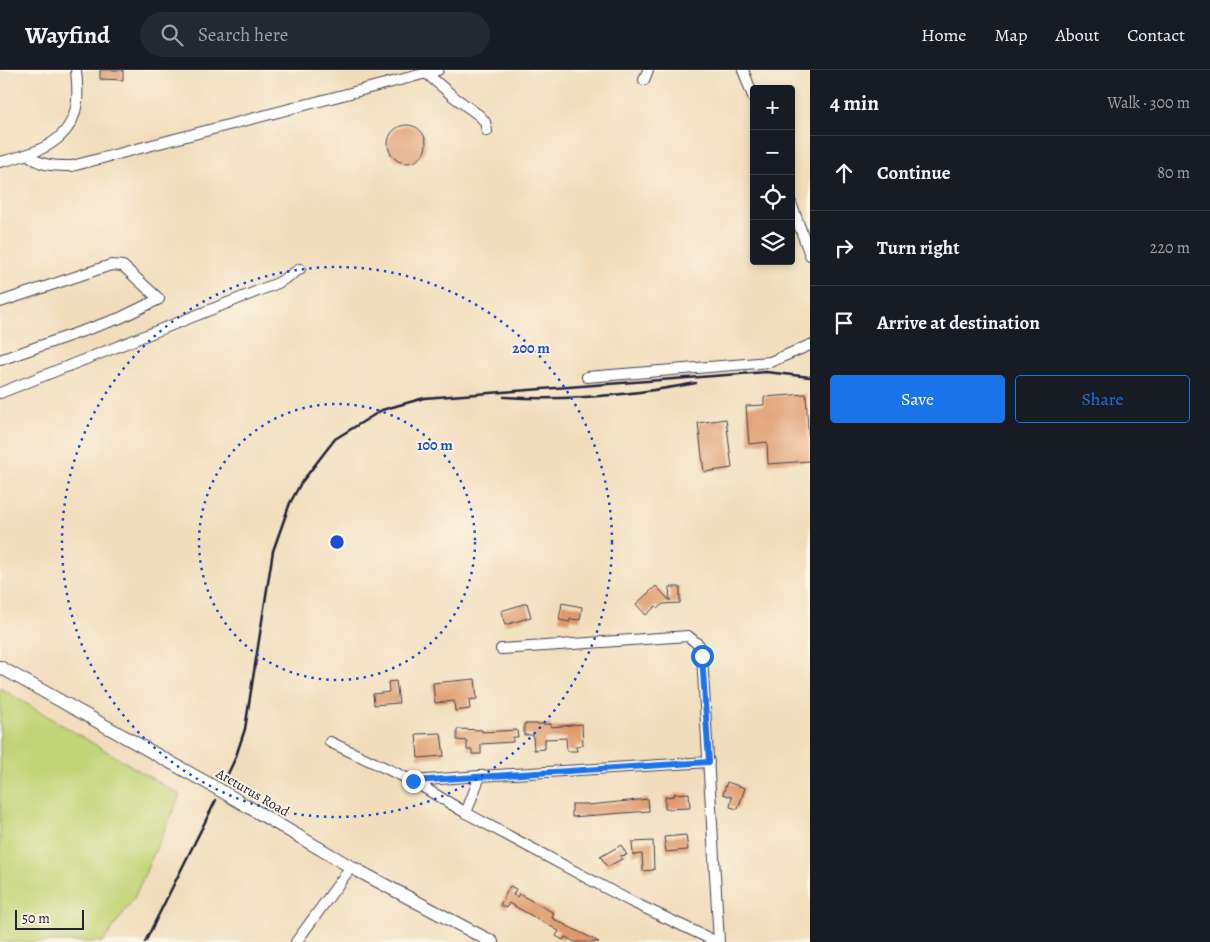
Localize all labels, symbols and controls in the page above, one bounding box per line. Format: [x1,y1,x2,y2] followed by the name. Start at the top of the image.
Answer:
[140,12,490,57] search box
[25,19,110,51] text: Wayfind
[158,21,186,49] icon: search
[198,22,288,48] text: Search here
[921,23,966,47] text: Home
[994,23,1027,47] text: Map
[1055,23,1099,47] text: About
[1127,23,1185,47] text: Contact
[750,85,795,265] map controls
[750,85,795,130] button: +
[830,89,879,117] text: 4 min
[1107,92,1190,114] text: Walk · 300 m
[750,130,795,175] button: −
[830,159,858,187] icon: ahead
[877,160,951,186] text: Continue
[1157,162,1190,184] text: 80 m
[750,175,795,220] button: locate
[750,220,795,265] button: layers
[830,234,858,262] icon: right
[877,235,959,261] text: Turn right
[1150,237,1190,259] text: 220 m
[830,309,858,337] icon: arrive
[877,310,1040,336] text: Arrive at destination
[512,338,550,358] text: 200 m
[830,375,1005,423] button: Save
[1015,375,1190,423] button: Share
[417,435,453,455] text: 100 m
[328,533,346,551] centre of rings
[691,645,714,668] route start
[212,763,293,821] street label: Arcturus Road
[402,770,425,793] route end
[15,907,84,930] scale bar
[22,909,50,928] text: 50 m

